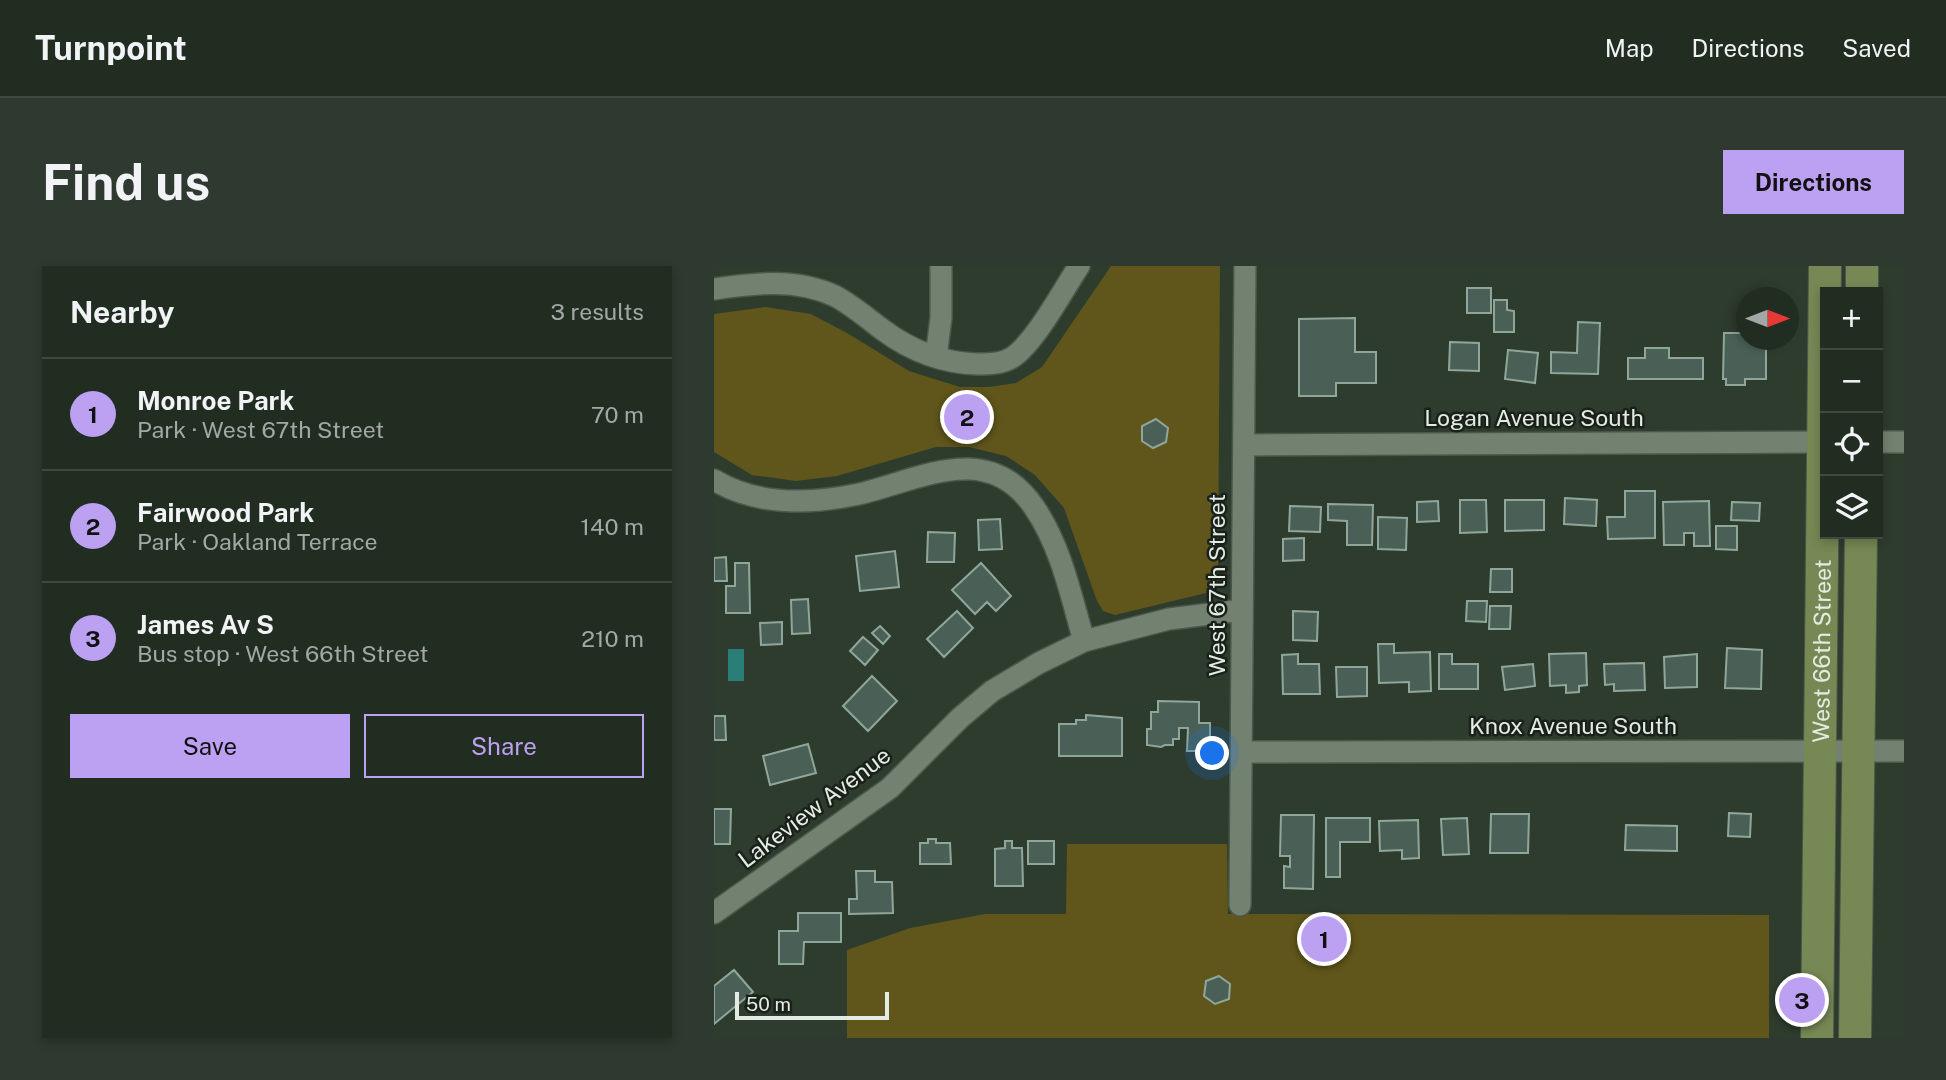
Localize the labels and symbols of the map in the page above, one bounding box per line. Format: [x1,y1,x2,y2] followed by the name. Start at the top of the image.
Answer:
[1736,287,1799,350] north arrow
[944,391,990,443] pin: 2
[1424,404,1644,431] street label: Logan Avenue South
[1203,494,1230,676] street label: West 67th Street
[1807,559,1835,743] street label: West 66th Street
[1469,712,1677,739] street label: Knox Avenue South
[1195,736,1229,770] your location
[733,741,895,873] street label: Lakeview Avenue
[1301,913,1347,965] pin: 1
[1779,974,1825,1026] pin: 3
[735,989,889,1021] scale bar

